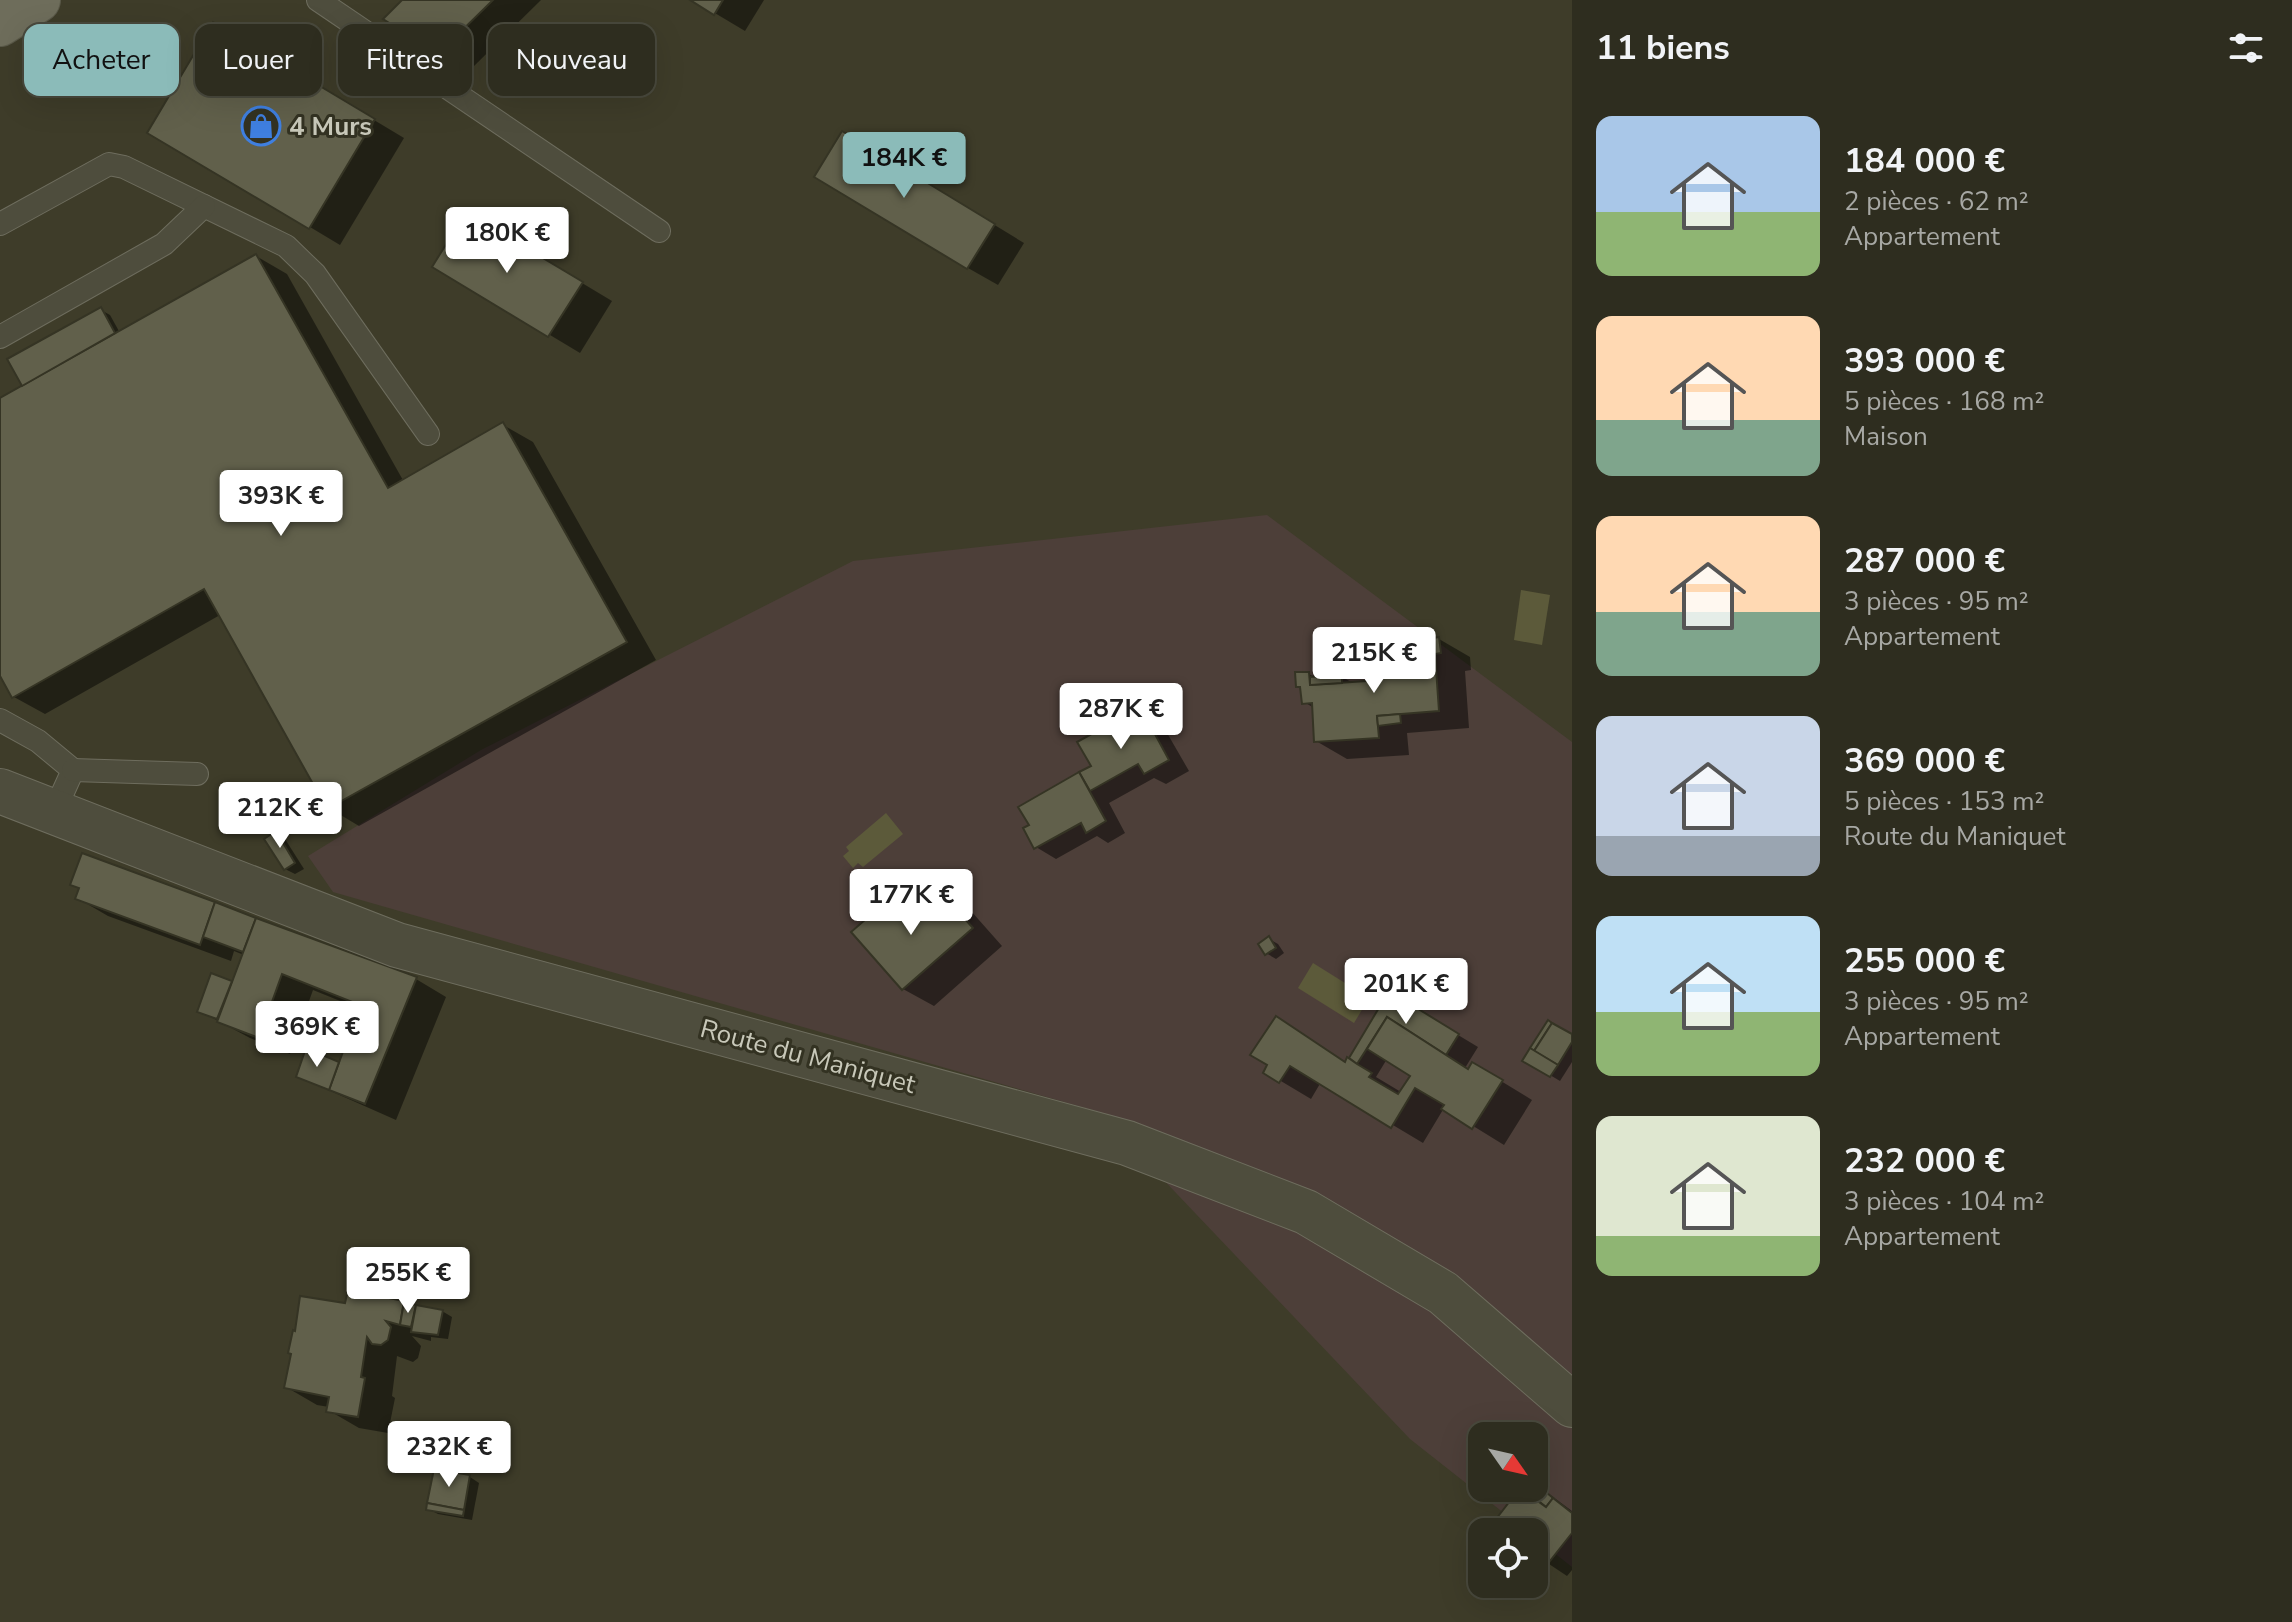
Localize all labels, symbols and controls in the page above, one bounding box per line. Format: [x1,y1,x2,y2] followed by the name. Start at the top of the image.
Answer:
[24,24,179,96] chip: Acheter
[195,24,322,96] chip: Louer
[338,24,472,96] chip: Filtres
[488,24,655,96] chip: Nouveau
[1596,25,1730,71] text: 11 biens
[2224,26,2268,70] icon: filters
[240,105,282,147] shop icon: 4 Murs
[289,109,372,144] place label: 4 Murs
[839,132,969,200] pin: 184K €
[1844,138,2005,184] text: 184 000 €
[861,140,947,175] text: 184K €
[1660,148,1756,244] icon: home
[1844,184,2029,219] text: 2 pièces · 62 m²
[442,207,572,275] pin: 180K €
[464,215,550,250] text: 180K €
[1844,219,2000,254] text: Appartement
[1844,338,2005,384] text: 393 000 €
[1660,348,1756,444] icon: home
[1844,384,2044,419] text: 5 pièces · 168 m²
[1844,419,1928,454] text: Maison
[216,470,346,538] pin: 393K €
[238,478,324,513] text: 393K €
[1844,538,2005,584] text: 287 000 €
[1660,548,1756,644] icon: home
[1844,584,2029,619] text: 3 pièces · 95 m²
[1844,619,2000,654] text: Appartement
[1309,627,1439,695] pin: 215K €
[1331,635,1417,670] text: 215K €
[1056,683,1186,751] pin: 287K €
[1078,691,1164,726] text: 287K €
[1844,738,2005,784] text: 369 000 €
[1660,748,1756,844] icon: home
[215,782,345,850] pin: 212K €
[1844,784,2044,819] text: 5 pièces · 153 m²
[237,790,323,825] text: 212K €
[1844,819,2066,854] text: Route du Maniquet
[846,869,976,937] pin: 177K €
[868,877,954,912] text: 177K €
[1844,938,2005,984] text: 255 000 €
[1660,948,1756,1044] icon: home
[1341,958,1471,1026] pin: 201K €
[1363,966,1449,1001] text: 201K €
[1844,984,2029,1019] text: 3 pièces · 95 m²
[252,1001,382,1069] pin: 369K €
[274,1009,360,1044] text: 369K €
[696,1011,920,1102] street label: Route du Maniquet
[1844,1019,2000,1054] text: Appartement
[1844,1138,2005,1184] text: 232 000 €
[1660,1148,1756,1244] icon: home
[1844,1184,2044,1219] text: 3 pièces · 104 m²
[1844,1219,2000,1254] text: Appartement
[343,1247,473,1315] pin: 255K €
[365,1255,451,1290] text: 255K €
[384,1421,514,1489] pin: 232K €
[1468,1422,1548,1502] north arrow
[1468,1422,1548,1598] map controls
[406,1429,492,1464] text: 232K €
[1468,1518,1548,1598] button: locate

